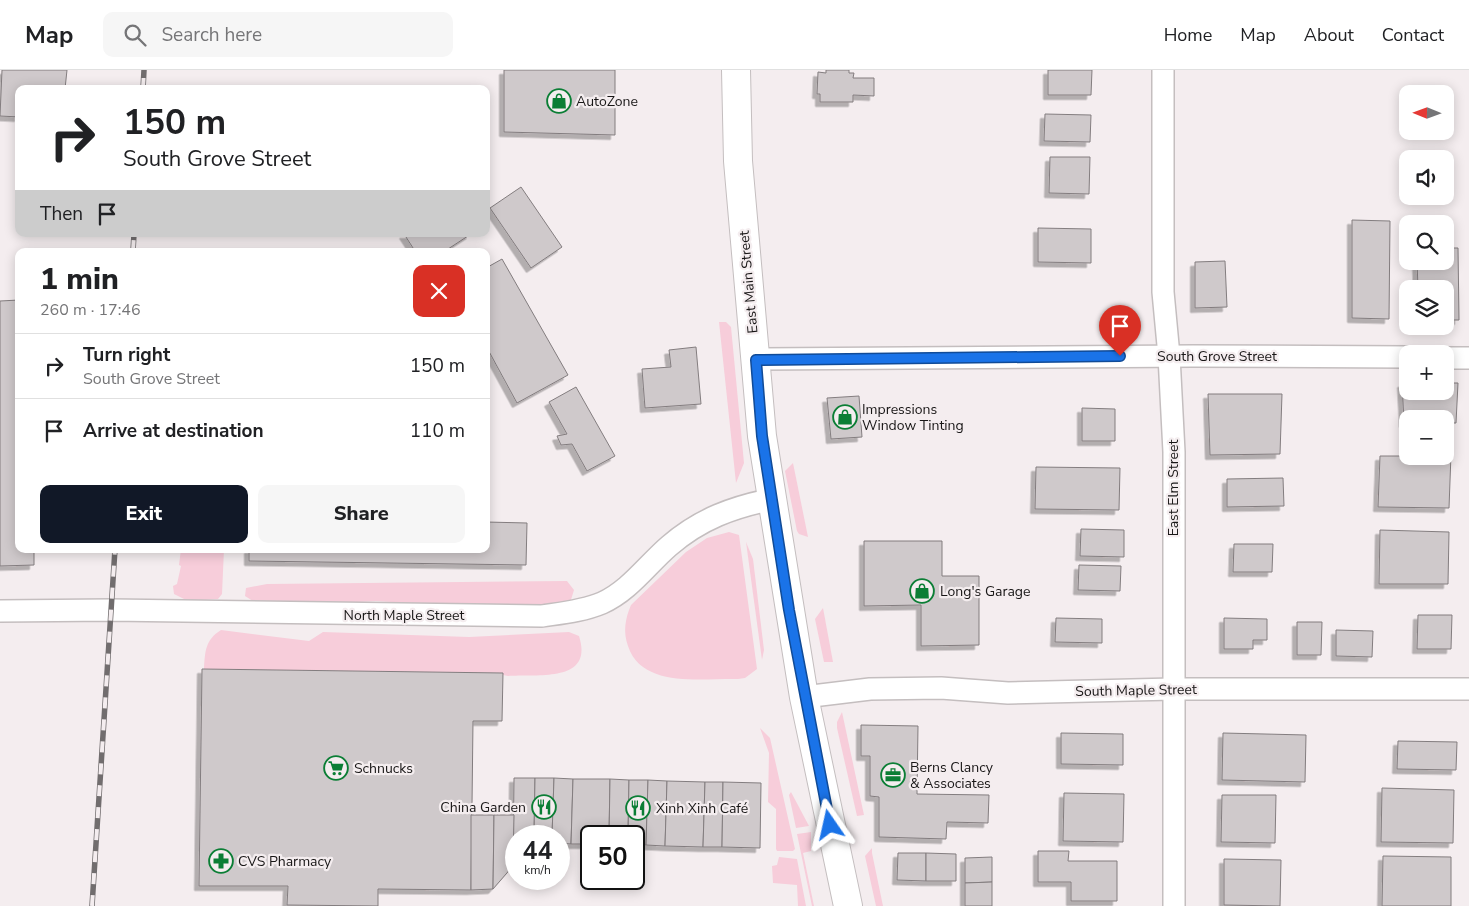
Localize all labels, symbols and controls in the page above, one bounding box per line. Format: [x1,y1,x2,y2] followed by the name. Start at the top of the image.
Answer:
[103,12,453,57] search box
[25,19,73,51] text: Map
[121,21,149,49] icon: search
[161,22,262,48] text: Search here
[1164,23,1212,47] text: Home
[1240,23,1276,47] text: Map
[1304,23,1354,47] text: About
[1382,23,1444,47] text: Contact
[1399,85,1454,140] north arrow
[1399,85,1454,465] map controls
[546,88,572,114] shop icon: AutoZone
[576,92,638,111] place label: AutoZone
[123,99,226,146] text: 150 m
[40,105,105,170] icon: right
[123,144,311,174] text: South Grove Street
[1399,150,1454,205] button: sound
[93,200,121,228] icon: arrive
[40,201,83,227] text: Then
[1399,215,1454,270] button: search
[735,230,762,334] street label: East Main Street
[40,259,119,300] text: 1 min
[413,265,465,317] button: close
[1399,280,1454,335] button: layers
[40,299,141,321] text: 260 m · 17:46
[1099,305,1141,356] pin
[1106,312,1134,340] icon: arrive
[83,342,170,368] text: Turn right
[1399,345,1454,400] button: +
[1157,347,1277,366] street label: South Grove Street
[40,352,68,380] icon: right
[410,353,465,379] text: 150 m
[83,368,220,390] text: South Grove Street
[862,400,964,435] place label: Impressions Window Tinting
[832,404,858,430] shop icon: Impressions Window Tinting
[1399,410,1454,465] button: −
[40,417,68,445] icon: arrive
[83,418,264,444] text: Arrive at destination
[410,418,465,444] text: 110 m
[1164,440,1183,536] street label: East Elm Street
[40,485,248,543] button: Exit
[258,485,465,543] button: Share
[909,578,935,604] shop icon: Long's Garage
[940,582,1031,601] place label: Long's Garage
[344,606,465,625] street label: North Maple Street
[1075,680,1197,701] street label: South Maple Street
[323,755,349,781] supermarket icon: Schnucks
[910,758,994,793] place label: Berns Clancy & Associates
[354,759,413,778] place label: Schnucks
[880,762,906,788] office icon: Berns Clancy & Associates
[531,794,557,820] restaurant icon: China Garden
[625,795,651,821] restaurant icon: Xinh Xinh Café
[440,798,526,817] place label: China Garden
[803,798,855,850] position arrow
[656,799,748,818] place label: Xinh Xinh Café
[580,825,645,890] speed limit sign: 50
[522,834,553,868] text: 44
[208,848,234,874] pharmacy icon: CVS Pharmacy
[238,852,332,871] place label: CVS Pharmacy
[524,862,551,878] text: km/h

